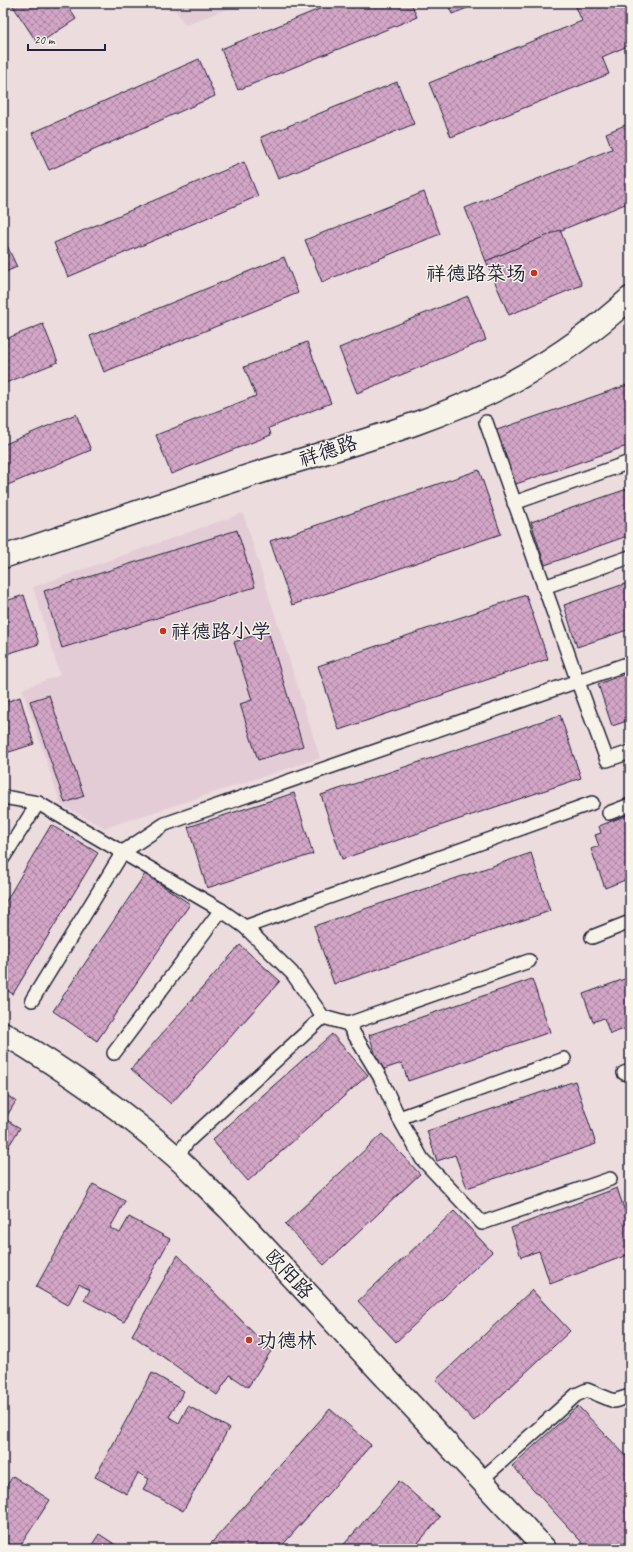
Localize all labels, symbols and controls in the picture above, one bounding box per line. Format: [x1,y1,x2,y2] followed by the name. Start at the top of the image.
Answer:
[28,26,105,52] scale bar
[34,32,56,48] text: 20 m
[426,261,526,286] place label: 祥德路菜场
[529,268,539,278] marker: 祥德路菜场
[296,430,361,472] street label: 祥德路
[171,619,271,644] place label: 祥德路小学
[158,626,168,636] marker: 祥德路小学
[259,1244,319,1305] street label: 欧阳路
[257,1328,317,1353] place label: 功德林
[244,1335,254,1345] marker: 功德林

